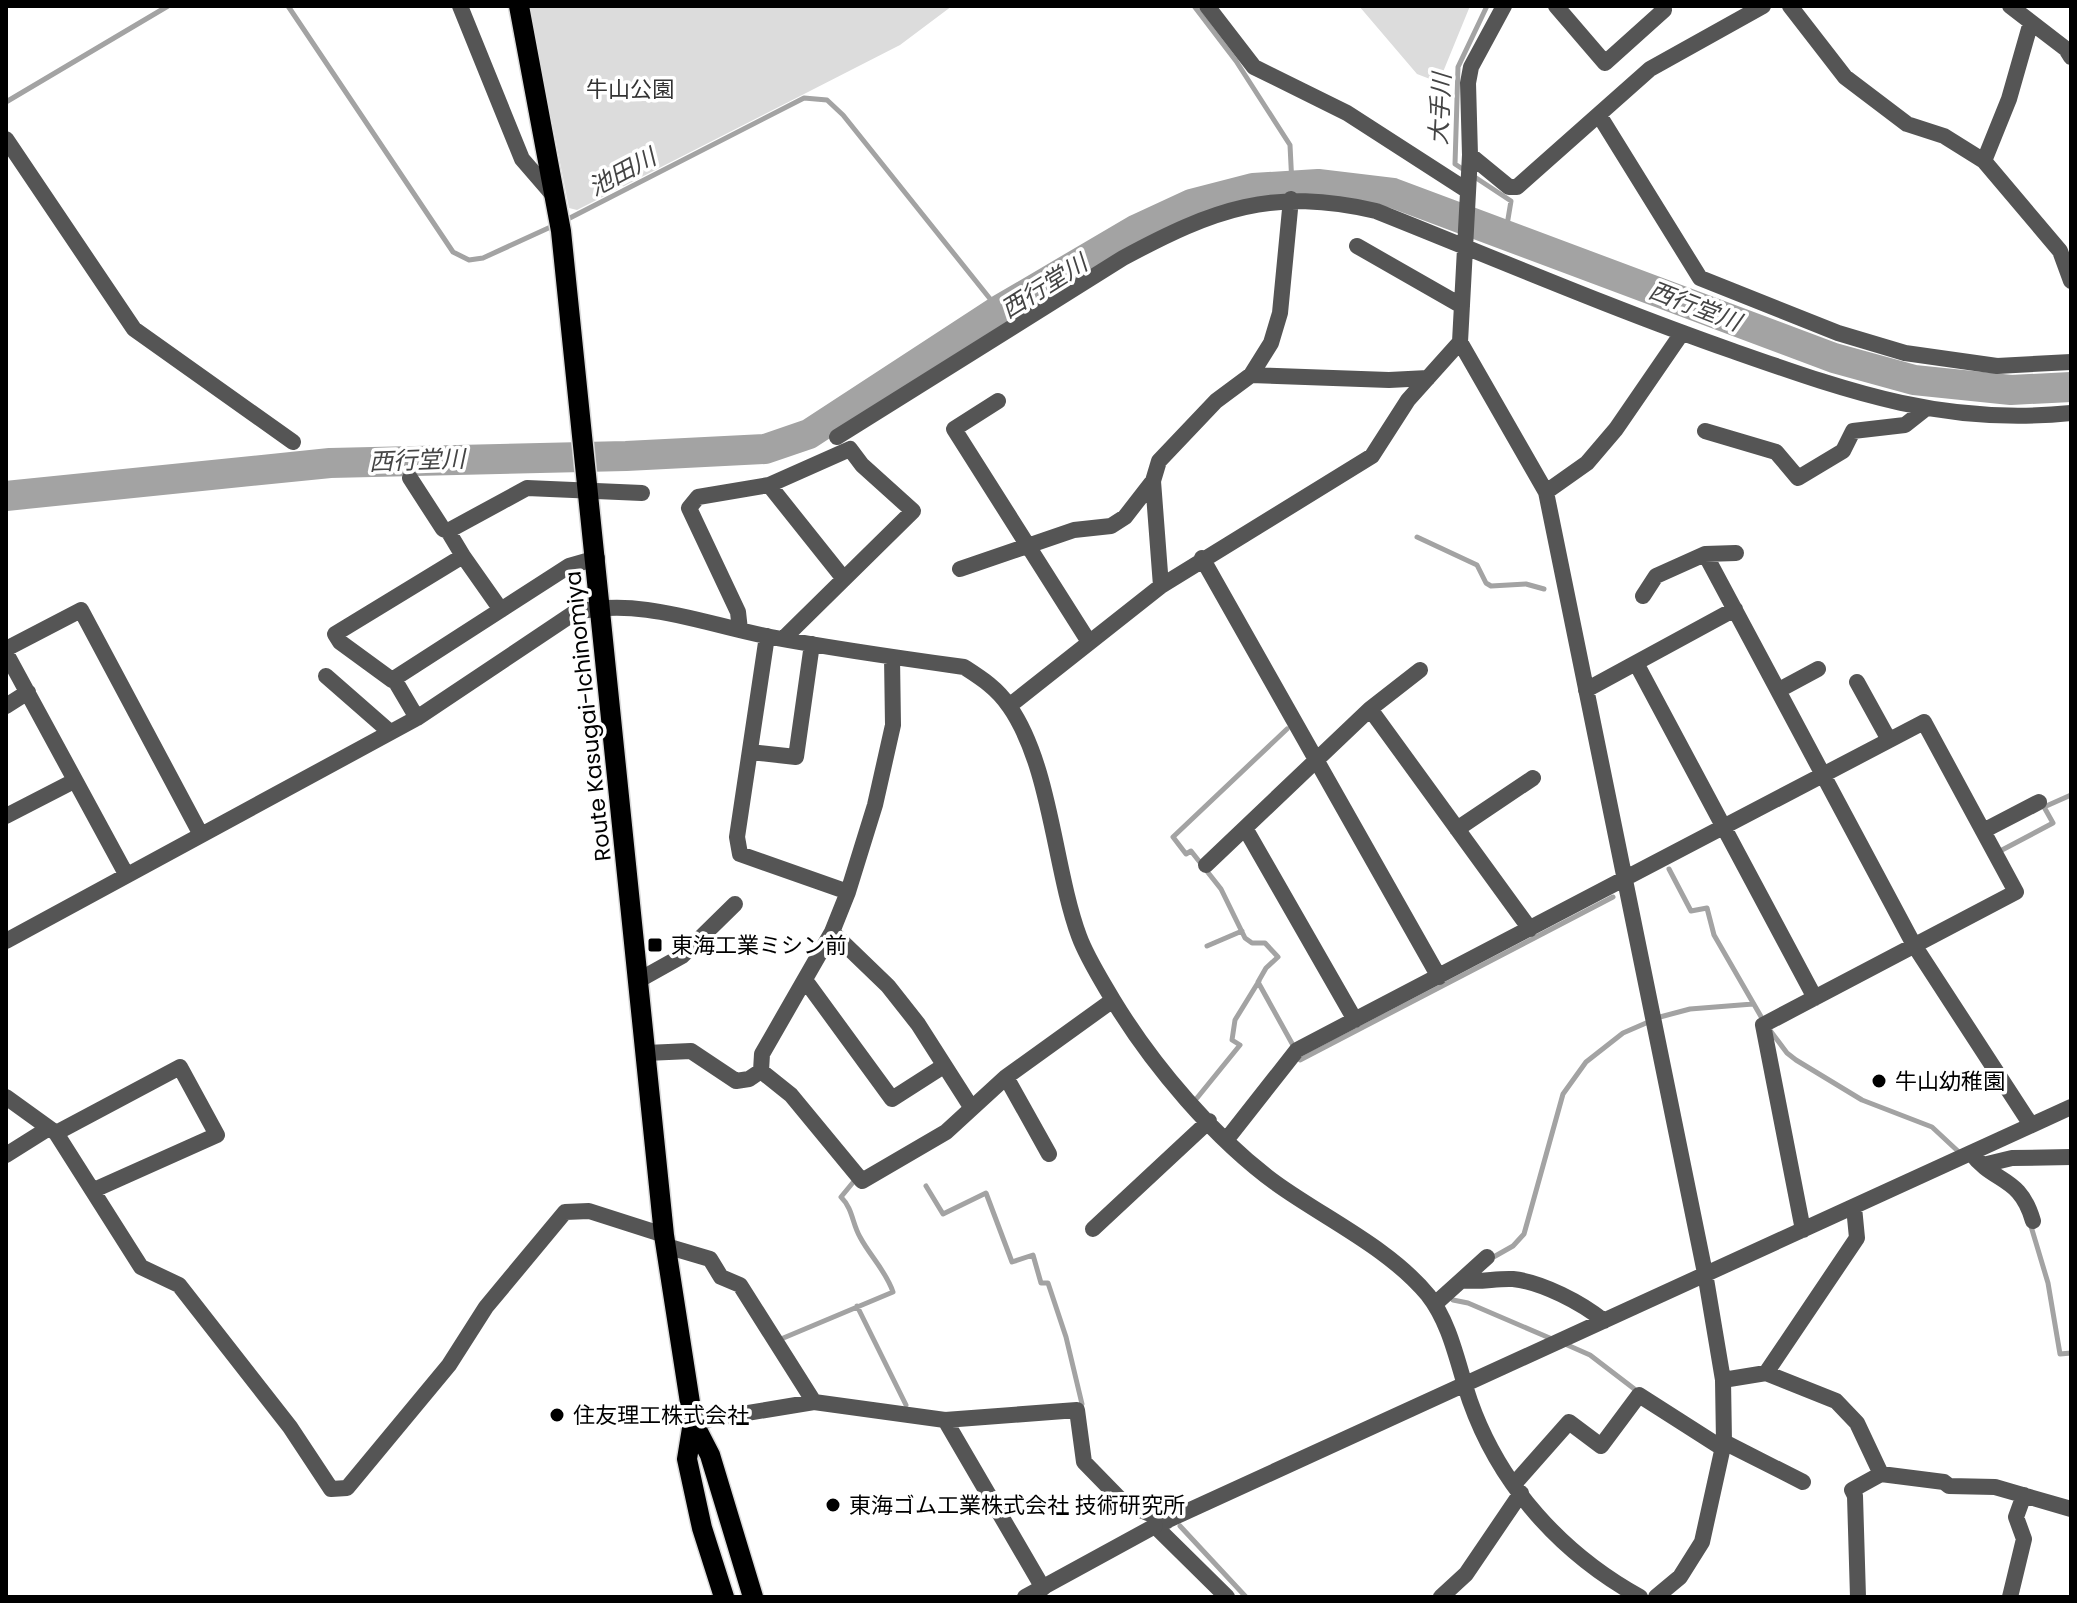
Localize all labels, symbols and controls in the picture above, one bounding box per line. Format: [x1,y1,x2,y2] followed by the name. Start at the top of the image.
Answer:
[1422,69,1459,146] water label: 大手川
[586,74,674,105] park label: 牛山公園
[582,139,664,203] water label: 池田川
[995,245,1096,325] water label: 西行堂川
[1644,273,1749,340] water label: 西行堂川
[368,442,469,478] water label: 西行堂川
[557,569,619,863] street label: Route Kasugai-Ichinomiya
[671,930,847,961] place label: 東海工業ミシン前
[646,936,664,954] marker: 東海工業ミシン前
[1895,1066,2005,1097] place label: 牛山幼稚園
[1870,1072,1888,1090] marker: 牛山幼稚園
[573,1400,749,1431] place label: 住友理工株式会社
[548,1406,566,1424] marker: 住友理工株式会社
[849,1490,1185,1521] place label: 東海ゴム工業株式会社 技術研究所
[824,1496,842,1514] marker: 東海ゴム工業株式会社 技術研究所

